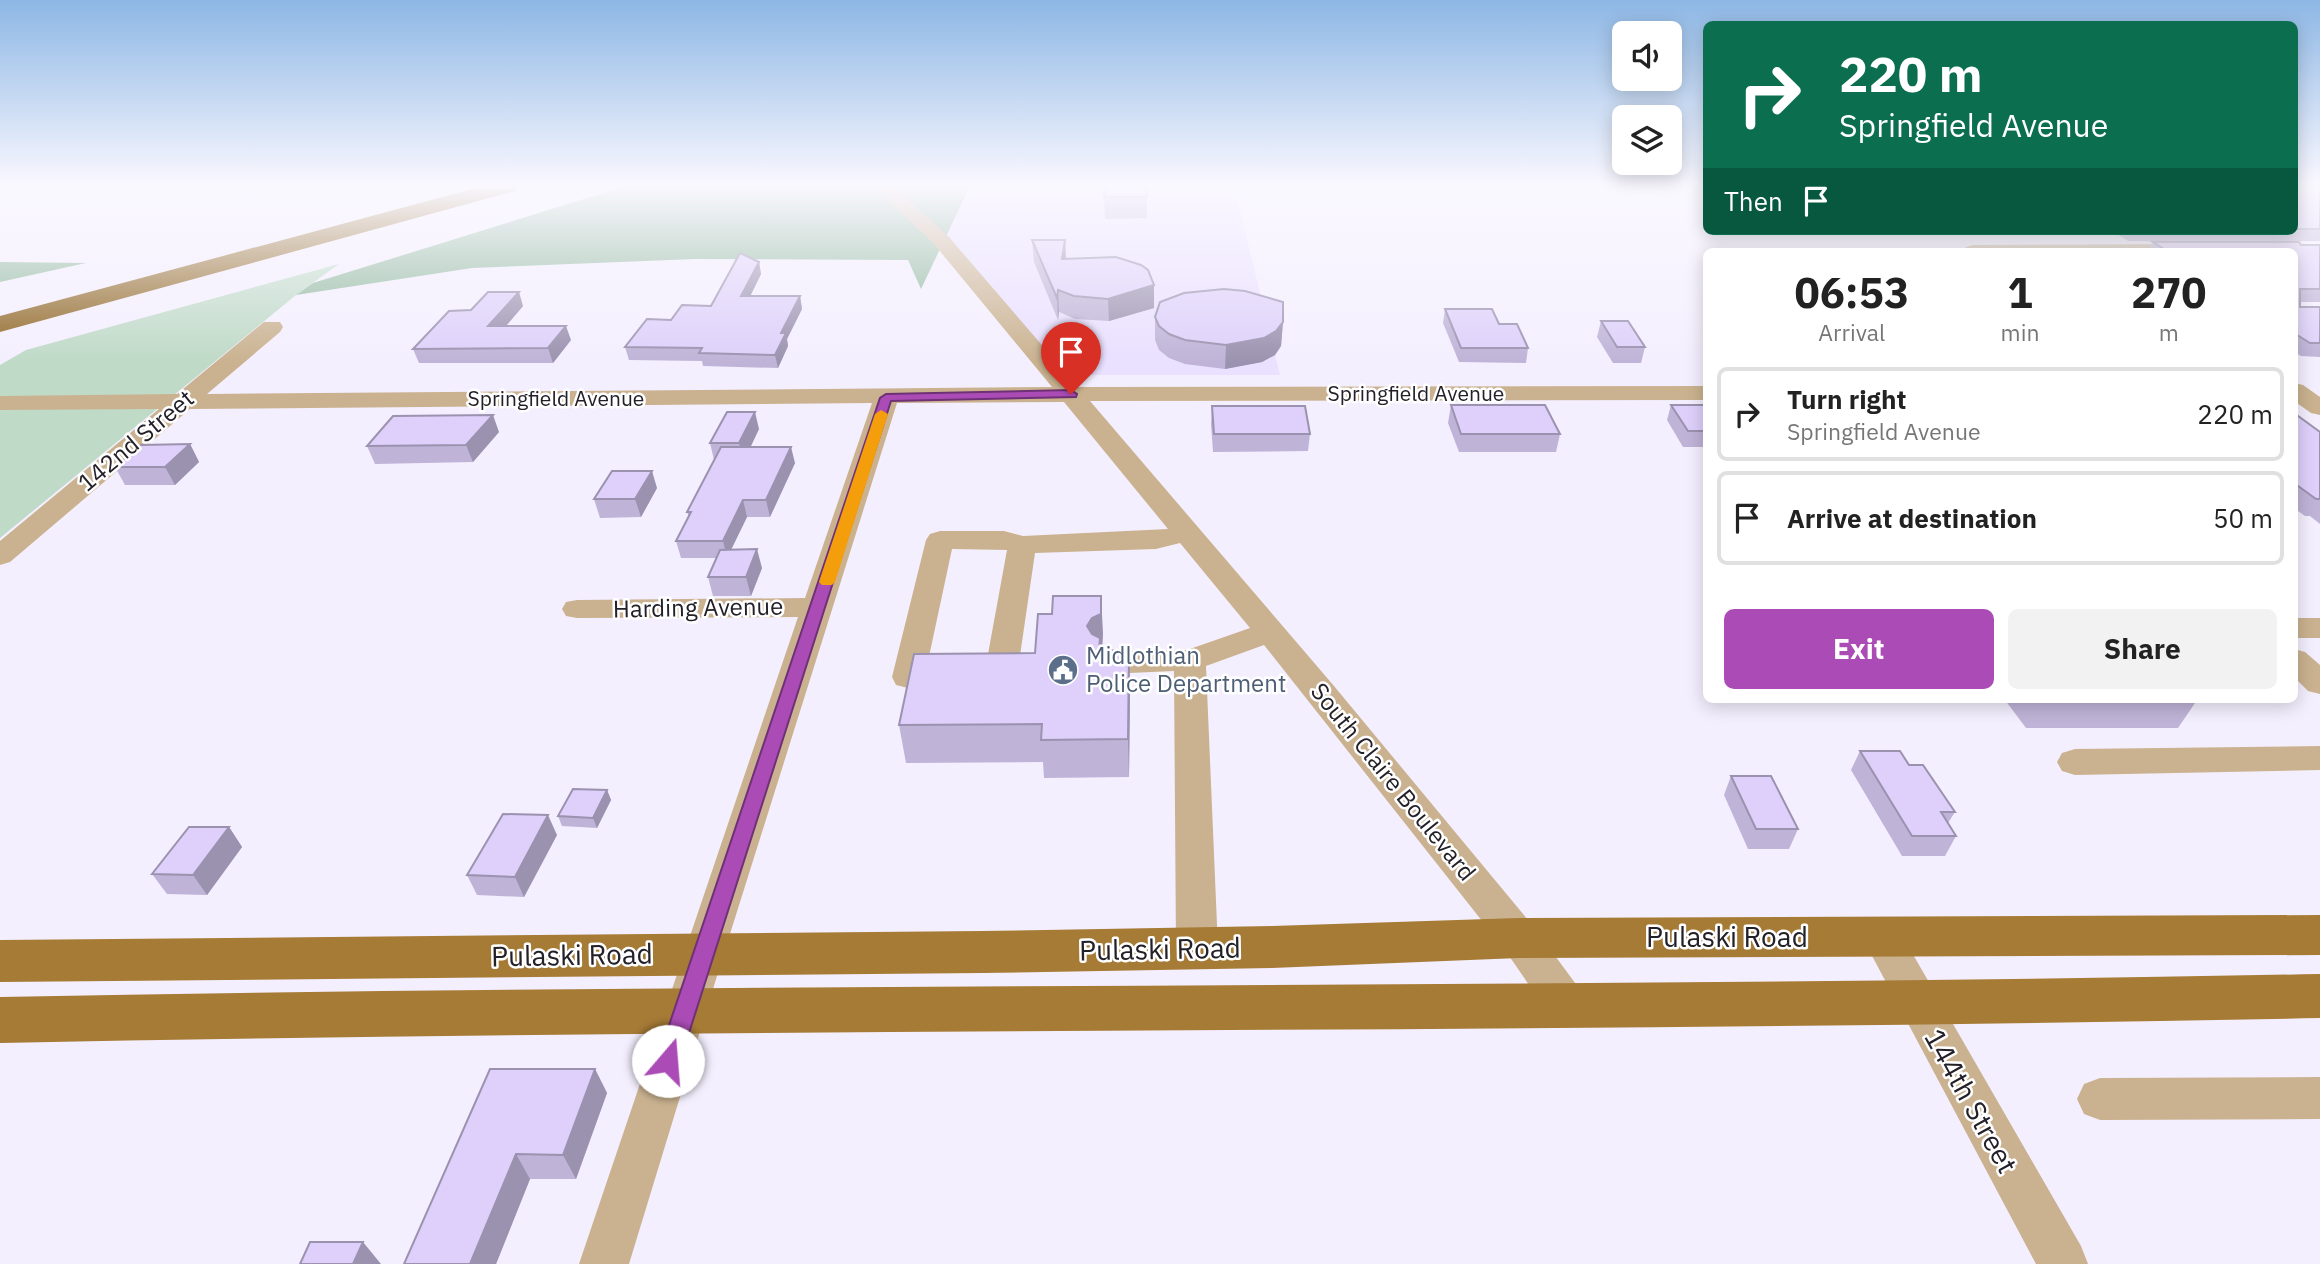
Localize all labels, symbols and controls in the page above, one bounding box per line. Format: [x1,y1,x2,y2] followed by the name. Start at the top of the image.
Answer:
[1612,21,1682,175] map controls
[1612,21,1682,91] button: sound
[1839,42,1983,105] text: 220 m
[1724,49,1815,140] icon: right
[1839,104,2108,146] text: Springfield Avenue
[1612,105,1682,175] button: layers
[1797,182,1835,220] icon: arrive
[1724,184,1783,218] text: Then
[1794,265,1909,320] text: 06:53
[2007,265,2033,320] text: 1
[2131,265,2207,320] text: 270
[1818,317,1885,347] text: Arrival
[2001,317,2039,347] text: min
[2159,317,2179,347] text: m
[1041,322,1101,394] pin
[1052,333,1090,371] icon: arrive
[1328,379,1504,407] street label: Springfield Avenue
[71,382,200,498] street label: 142nd Street
[1787,382,1906,416] text: Turn right
[468,384,644,412] street label: Springfield Avenue
[1728,395,1766,433] icon: right
[2197,397,2273,431] text: 220 m
[1787,416,1981,446] text: Springfield Avenue
[1728,499,1766,537] icon: arrive
[1787,501,2037,535] text: Arrive at destination
[2213,501,2273,535] text: 50 m
[612,590,783,624] street label: Harding Avenue
[1724,609,1994,689] button: Exit
[2008,609,2277,689] button: Share
[1086,639,1286,699] place label: Midlothian Police Department
[1046,653,1080,687] public building icon: Midlothian Police Department
[1304,676,1484,887] street label: South Claire Boulevard
[1646,918,1808,955] street label: Pulaski Road
[1079,929,1241,968] street label: Pulaski Road
[491,935,653,974] street label: Pulaski Road
[1917,1022,2026,1179] street label: 144th Street
[631,1024,705,1098] position arrow

